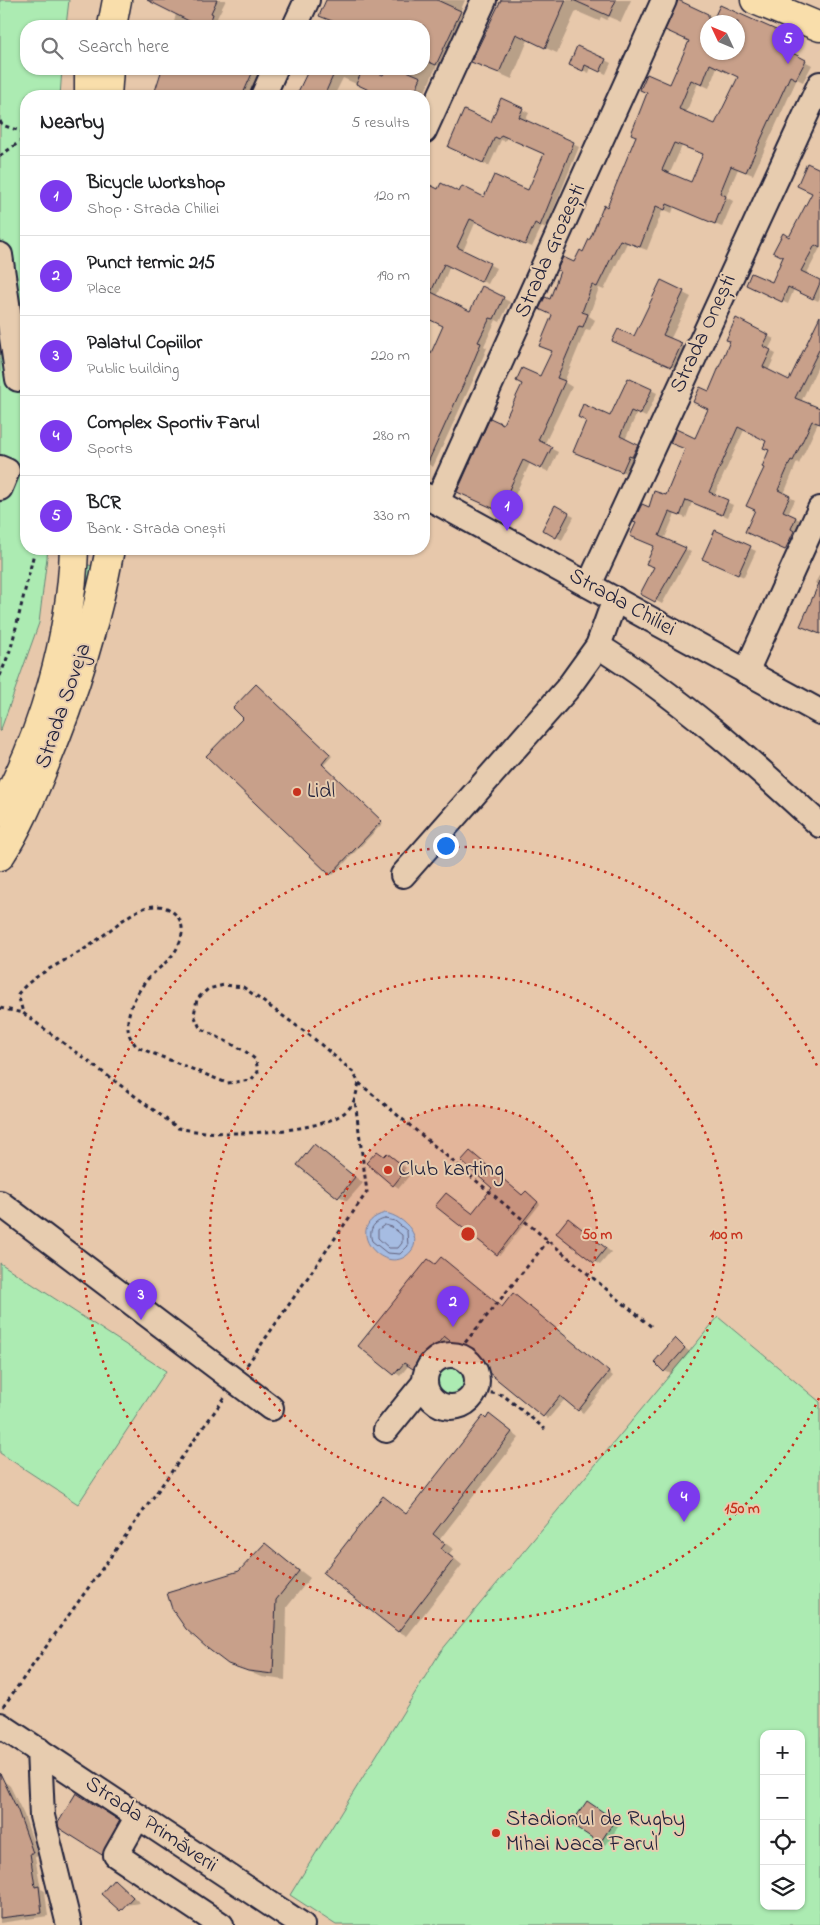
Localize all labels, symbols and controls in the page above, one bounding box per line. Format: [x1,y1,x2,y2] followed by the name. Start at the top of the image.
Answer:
[700,15,745,60] north arrow
[20,20,430,75] search box
[772,23,804,64] pin: 5
[38,34,66,62] icon: search
[78,34,169,61] text: Search here
[40,108,104,138] text: Nearby
[351,111,410,135] text: 5 results
[87,170,225,197] text: Bicycle Workshop
[507,179,595,323] street label: Strada Grozești
[53,184,59,208] text: 1
[374,184,410,208] text: 120 m
[87,197,219,221] text: Shop · Strada Chiliei
[87,250,215,277] text: Punct termic 215
[52,264,60,288] text: 2
[377,264,410,288] text: 190 m
[663,269,745,399] street label: Strada Onești
[87,277,121,301] text: Place
[87,330,202,357] text: Palatul Copiilor
[53,344,59,368] text: 3
[371,344,410,368] text: 220 m
[87,357,179,381] text: Public building
[87,410,259,437] text: Complex Sportiv Farul
[53,424,59,448] text: 4
[373,424,410,448] text: 280 m
[87,437,133,461] text: Sports
[87,490,121,517] text: BCR
[491,490,523,531] pin: 1
[51,504,61,528] text: 5
[373,504,410,528] text: 330 m
[87,517,226,541] text: Bank · Strada Onești
[563,560,681,646] street label: Strada Chiliei
[28,639,100,773] street label: Strada Soveja
[307,776,335,808] place label: Lidl
[291,786,303,798] marker: Lidl
[433,833,459,859] your location
[398,1154,504,1187] place label: Club karting
[382,1164,394,1176] marker: Club karting
[582,1224,613,1246] text: 50 m
[709,1224,743,1246] text: 100 m
[459,1225,477,1243] centre of rings
[125,1279,157,1320] pin: 3
[437,1286,469,1327] pin: 2
[668,1481,700,1522] pin: 4
[724,1498,760,1520] text: 150 m
[760,1730,805,1910] map controls
[760,1730,805,1775] button: +
[78,1769,224,1881] street label: Strada Primăverii
[760,1775,805,1820] button: −
[506,1804,685,1861] place label: Stadionul de Rugby Mihai Naca Farul
[760,1820,805,1865] button: locate
[490,1827,502,1839] marker: Stadionul de Rugby Mihai Naca Farul
[760,1865,805,1910] button: layers

